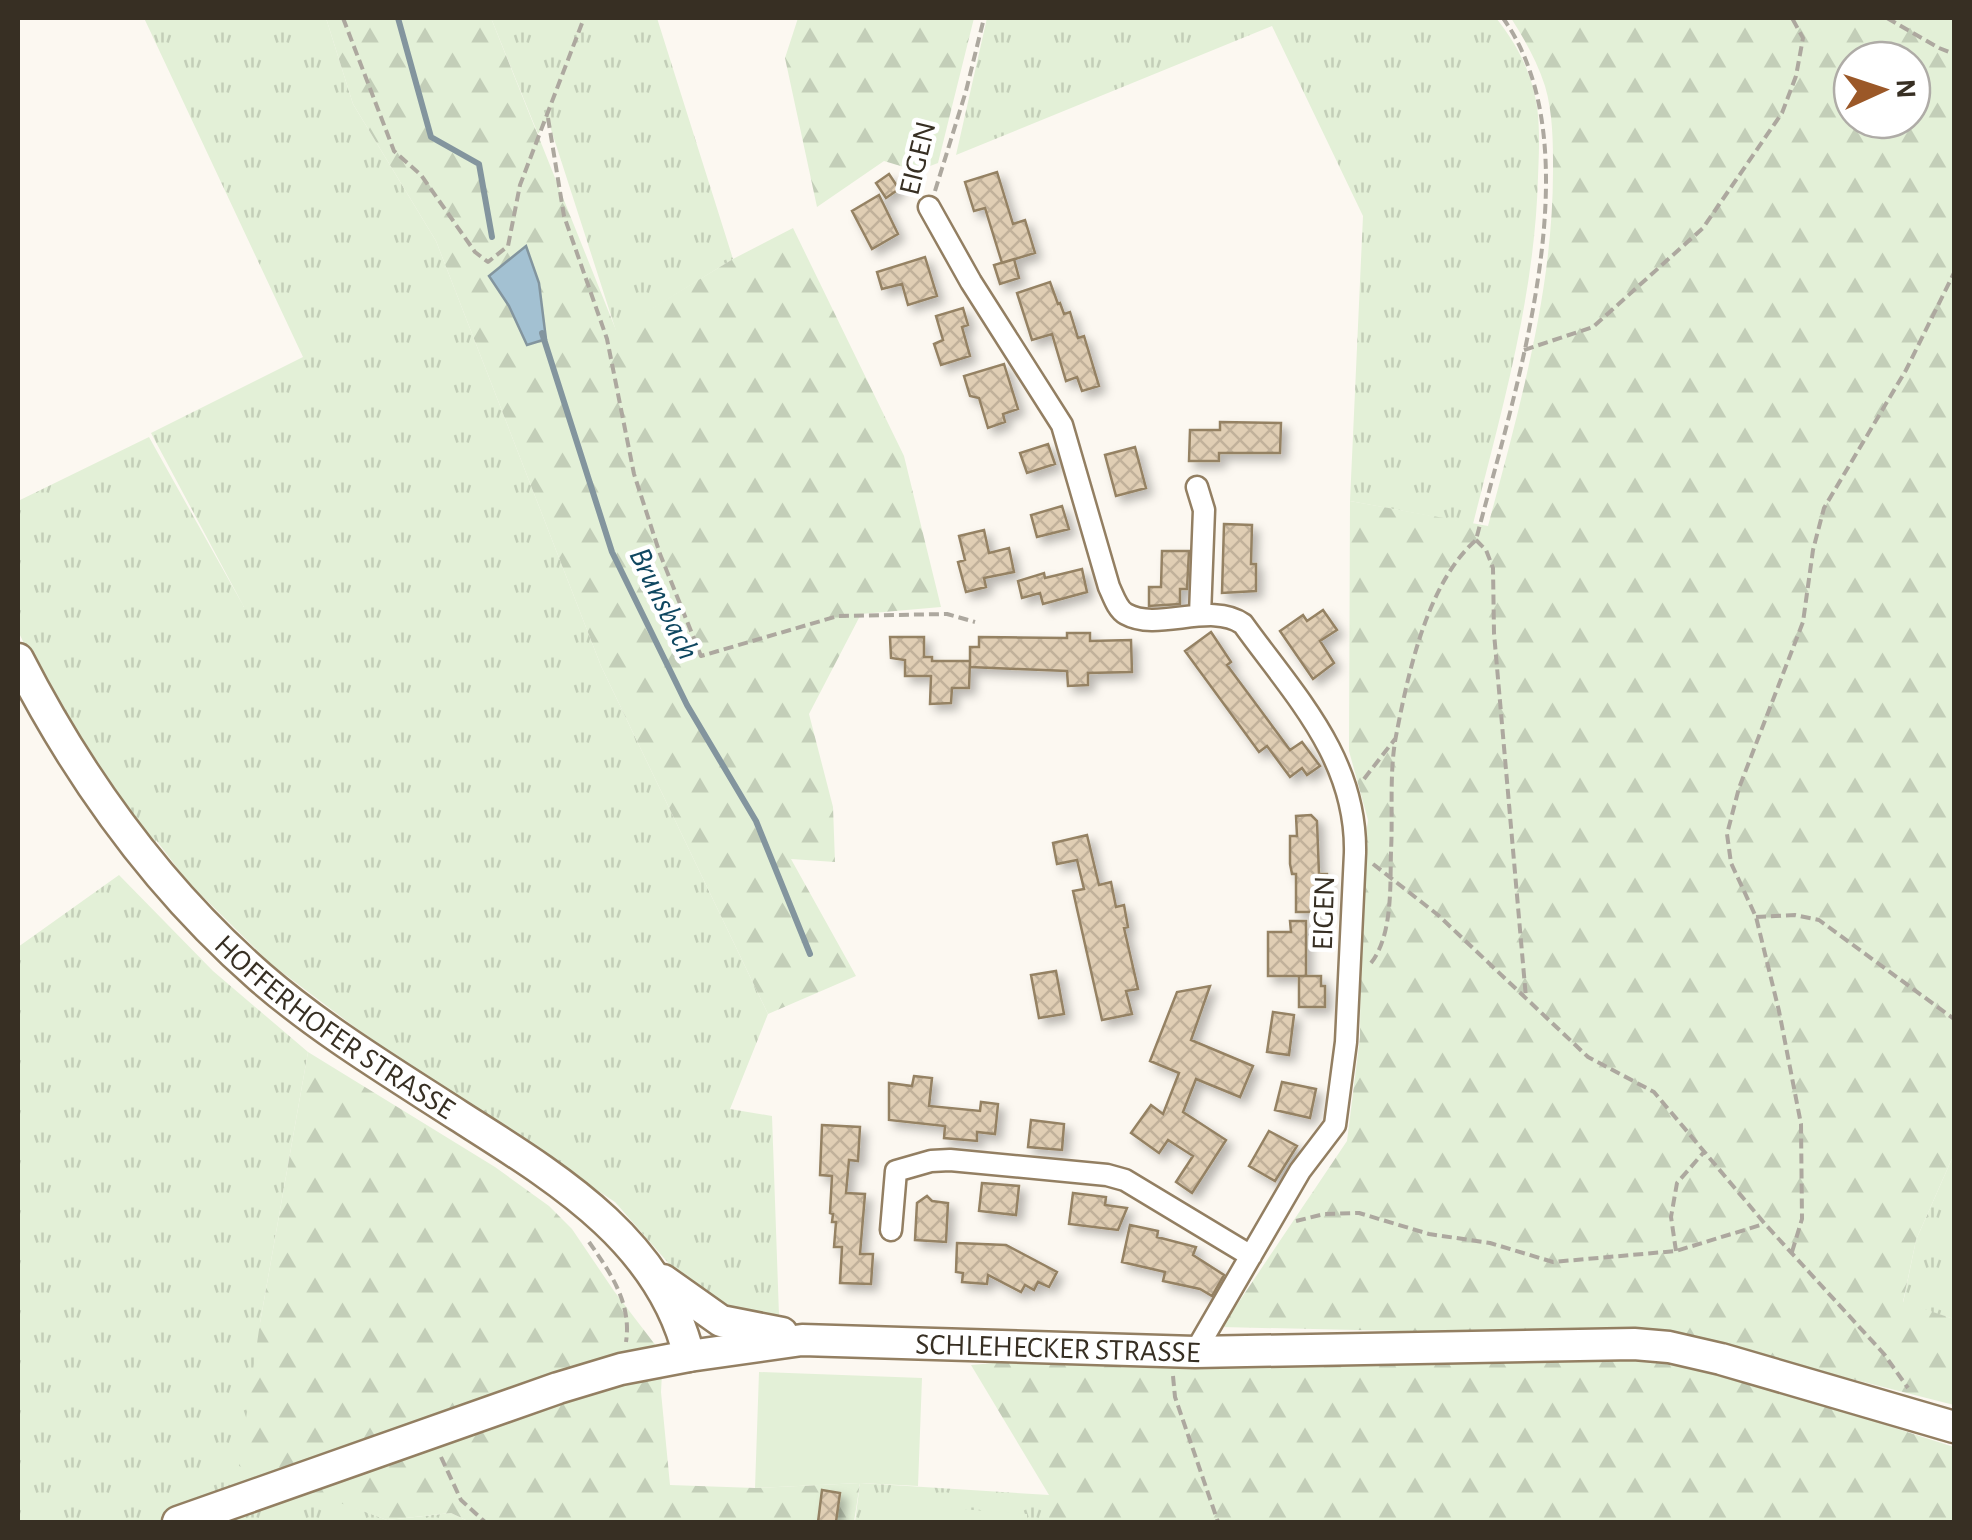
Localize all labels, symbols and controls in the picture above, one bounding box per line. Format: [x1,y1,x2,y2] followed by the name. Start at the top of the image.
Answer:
[1832,40,1932,140] north arrow
[1890,78,1919,99] text: N
[894,118,942,198] street label: EIGEN
[623,542,705,665] water label: Brunsbach
[1308,875,1340,951] street label: EIGEN
[209,930,460,1125] street label: HOFFERHOFER STRASSE
[915,1329,1201,1368] street label: SCHLEHECKER STRASSE

